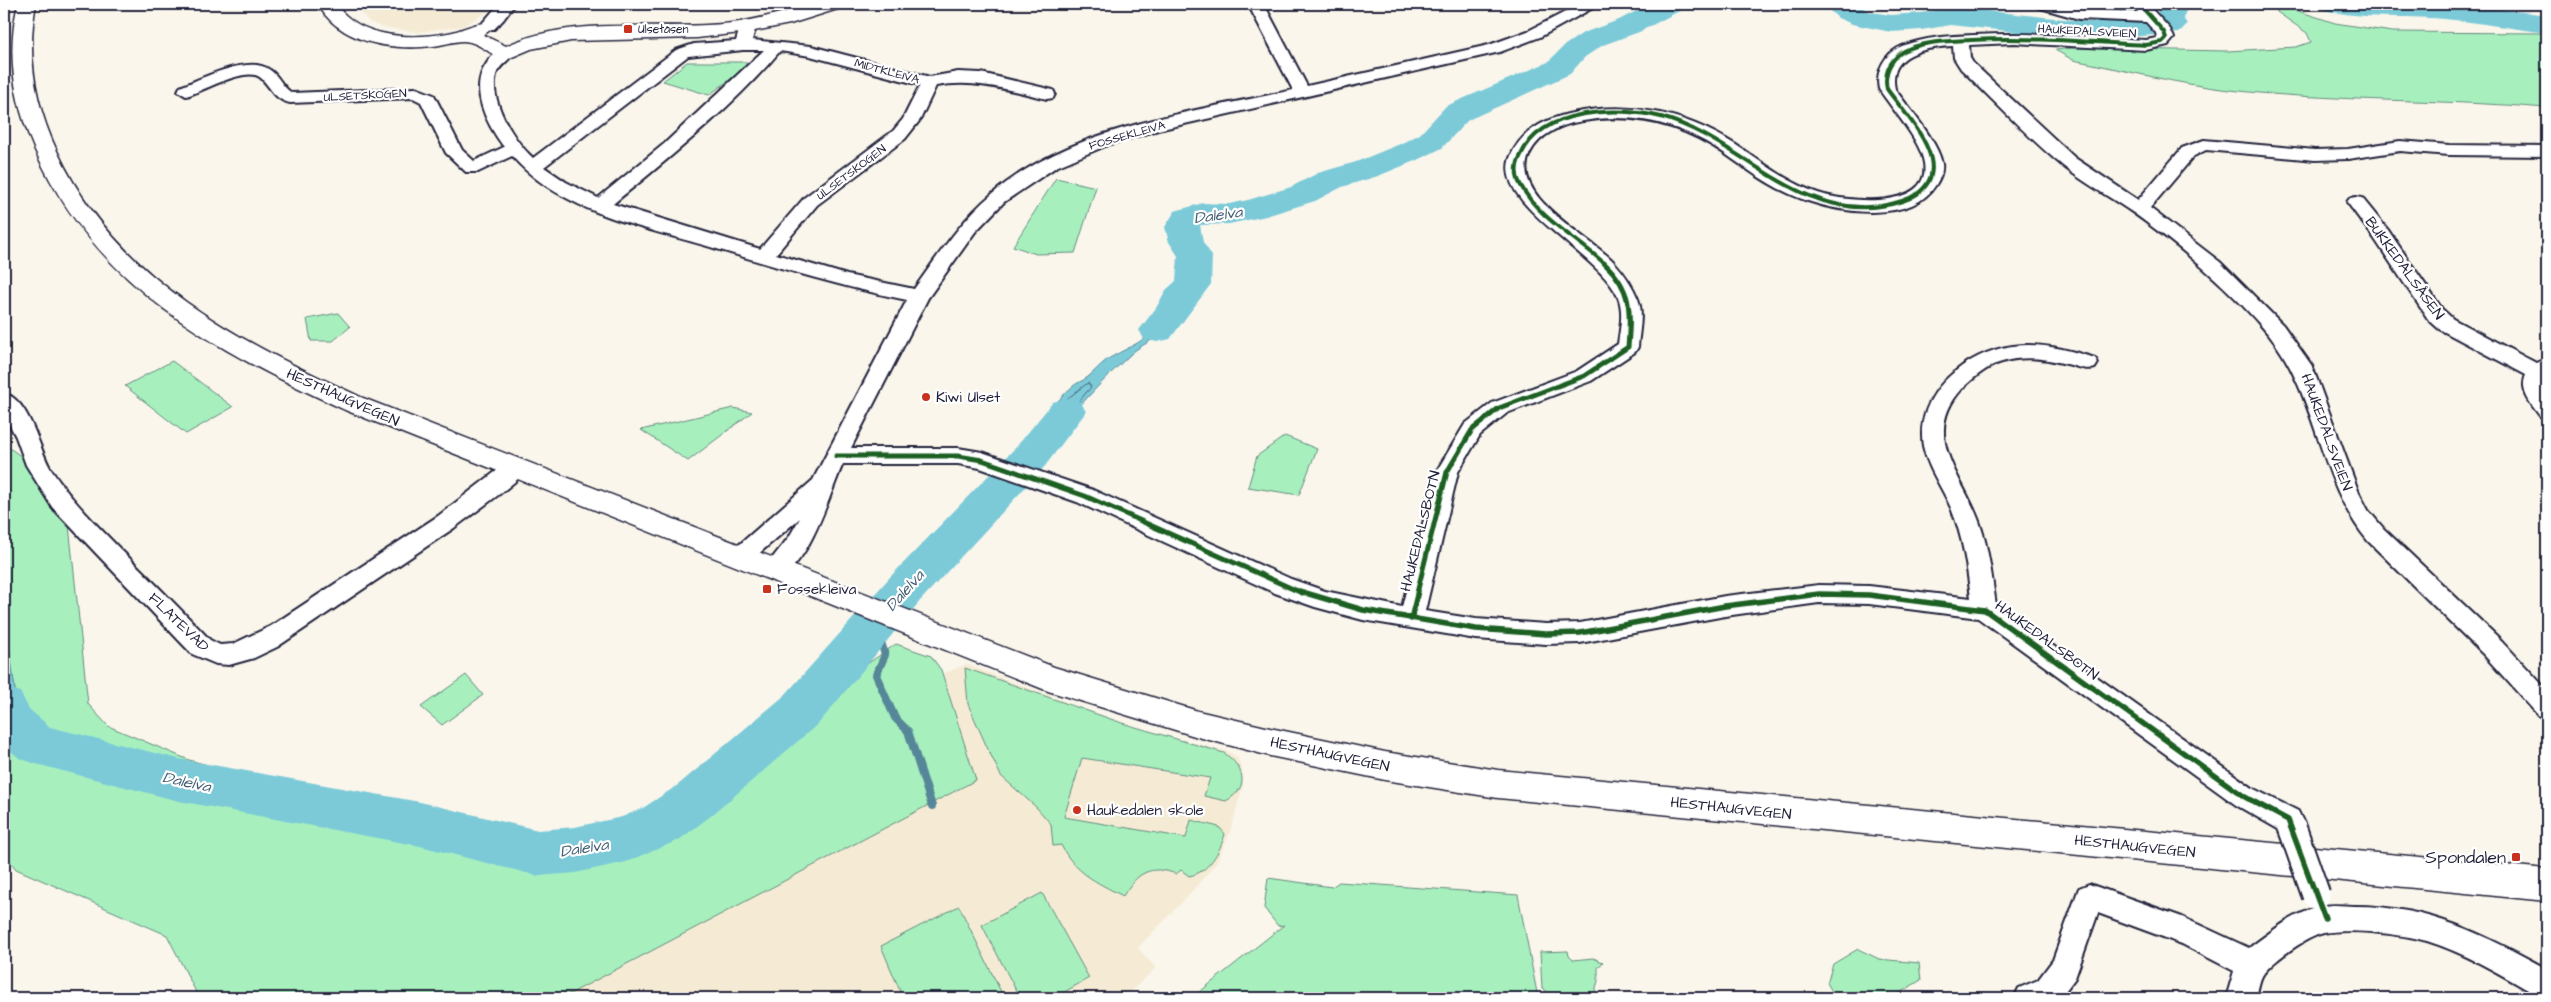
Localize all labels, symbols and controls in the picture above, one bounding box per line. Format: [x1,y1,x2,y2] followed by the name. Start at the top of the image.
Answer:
[2037,20,2137,43] street label: HAUKEDALSVEIEN
[638,21,689,38] place label: Ulsetåsen
[622,23,634,35] marker: Ulsetåsen
[852,55,922,88] street label: MIDTKLEIVA
[323,85,408,106] street label: ULSETSKOGEN
[1087,116,1168,154] street label: FOSSEKLEIVA
[813,140,890,204] street label: ULSETSKOGEN
[1193,201,1245,229] water label: Dalelva
[2360,212,2449,324] street label: BUKKEDALSÅSEN
[283,363,403,432] street label: HESTHAUGVEGEN
[2296,371,2357,494] street label: HAUKEDALSVEIEN
[936,387,1000,408] place label: Kiwi Ulset
[920,391,932,403] marker: Kiwi Ulset
[1395,468,1446,594] street label: HAUKEDALSBOTN
[880,565,930,616] water label: Dalelva
[777,579,857,600] place label: Fossekleiva
[761,583,773,595] marker: Fossekleiva
[144,588,214,657] street label: FLATEVAD
[1990,595,2103,685] street label: HAUKEDALSBOTN
[1268,732,1391,777] street label: HESTHAUGVEGEN
[161,766,214,798] water label: Dalelva
[1669,792,1792,825] street label: HESTHAUGVEGEN
[1087,800,1204,821] place label: Haukedalen skole
[1071,804,1083,816] marker: Haukedalen skole
[2073,830,2196,863] street label: HESTHAUGVEGEN
[558,833,611,863] water label: Dalelva
[2425,845,2506,870] place label: Spondalen
[2510,851,2522,863] marker: Spondalen

